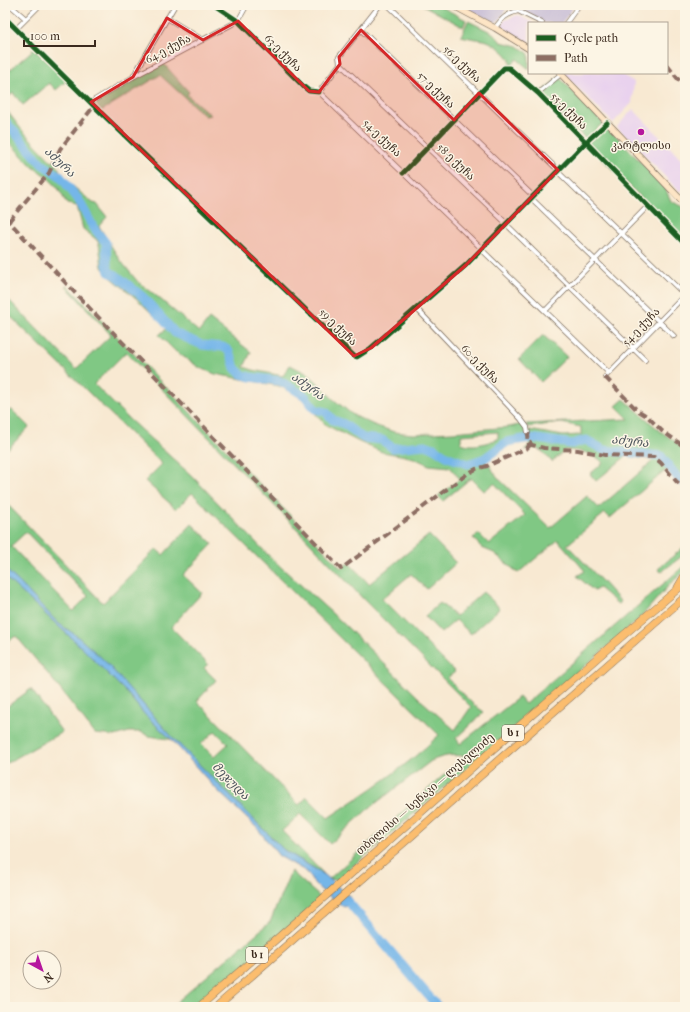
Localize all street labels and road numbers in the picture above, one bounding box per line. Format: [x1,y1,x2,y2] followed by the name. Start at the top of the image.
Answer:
[143,32,193,66] street label: 64-ე ქუჩა
[262,32,304,74] street label: 63-ე ქუჩა
[440,43,484,85] street label: 56-ე ქუჩა
[415,69,458,111] street label: 57-ე ქუჩა
[548,90,590,132] street label: 55-ე ქუჩა
[360,117,404,159] street label: 54-ე ქუჩა
[434,141,478,183] street label: 58-ე ქუჩა
[620,305,662,349] street label: 54-ე ქუჩა
[316,306,360,348] street label: 59-ე ქუჩა
[458,342,502,386] street label: 60-ე ქუჩა
[502,725,524,741] road number: ს 1
[353,731,497,857] street label: თბილისი — სენაკი — ლესელიძე
[246,947,268,963] road number: ს 1

